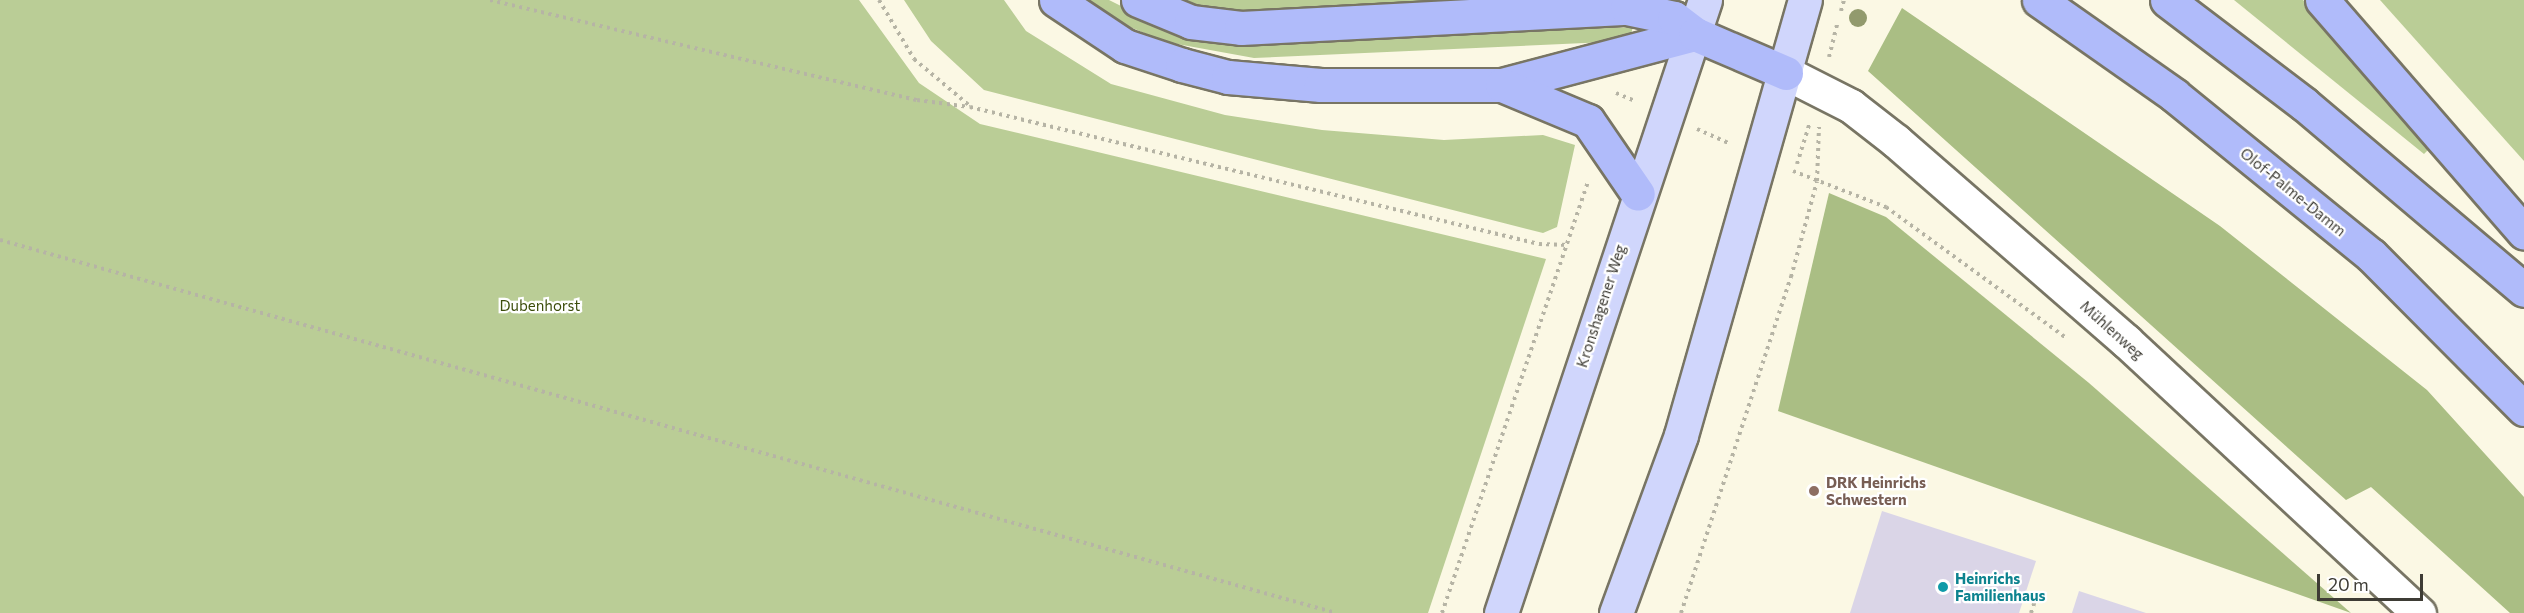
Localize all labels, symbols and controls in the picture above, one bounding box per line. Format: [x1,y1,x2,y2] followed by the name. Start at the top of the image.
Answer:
[2237,144,2349,240] street label: Olof-Palme-Damm
[1573,242,1629,370] street label: Kronshagener Weg
[499,297,581,315] park label: Dubenhorst
[2077,297,2147,363] street label: Mühlenweg
[1826,473,1926,508] place label: DRK Heinrichs Schwestern
[1807,484,1821,498] marker: DRK Heinrichs Schwestern
[2320,562,2426,600] scale bar
[1955,569,2045,604] place label: Heinrichs Familienhaus
[2328,573,2369,595] text: 20 m
[1936,580,1950,594] marker: Heinrichs Familienhaus

